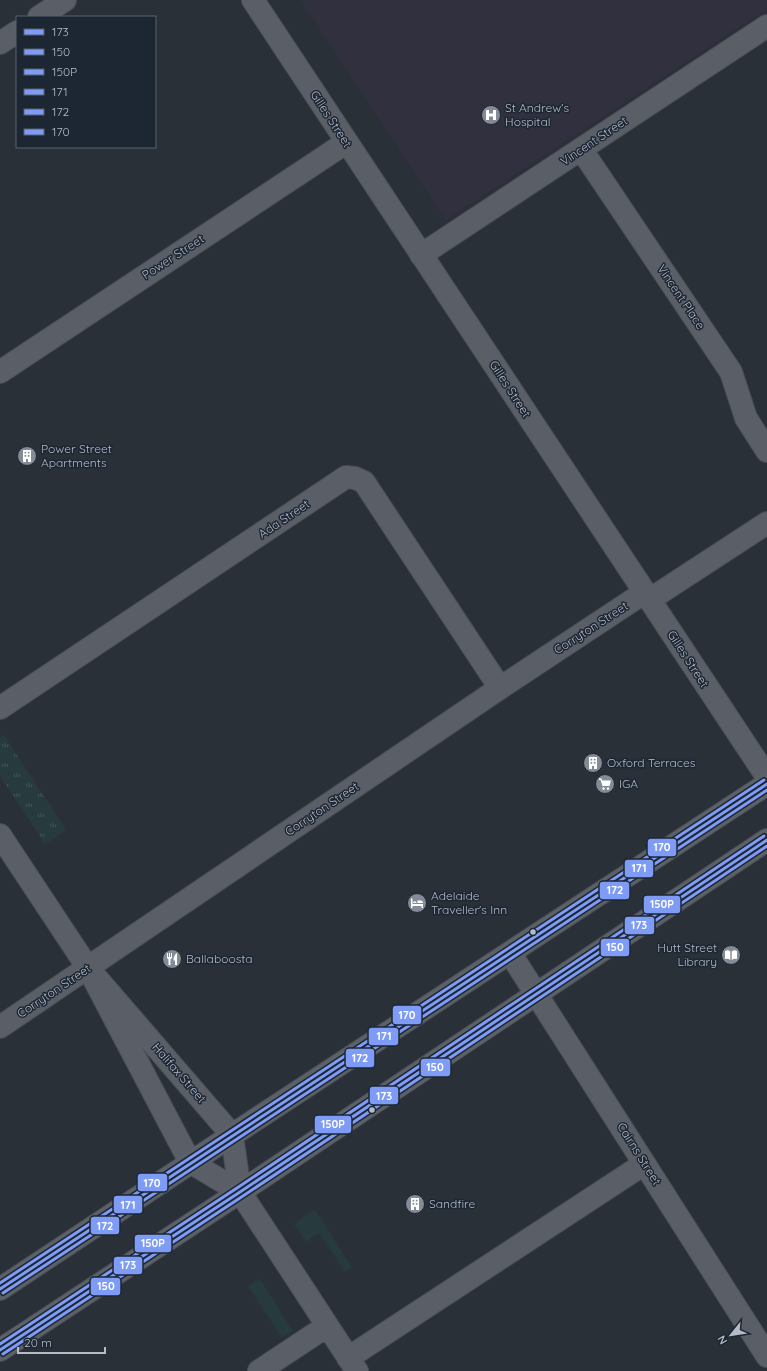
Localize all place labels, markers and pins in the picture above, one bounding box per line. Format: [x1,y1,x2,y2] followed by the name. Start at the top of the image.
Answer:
[505,100,570,129] place label: St Andrew’s Hospital
[480,104,502,126] hospital icon: St Andrew’s Hospital
[41,441,112,470] place label: Power Street Apartments
[16,445,38,467] building icon: Power Street Apartments
[582,752,604,774] building icon: Oxford Terraces
[607,755,696,770] place label: Oxford Terraces
[594,773,616,795] supermarket icon: IGA
[619,776,638,791] place label: IGA
[431,888,507,917] place label: Adelaide Traveller's Inn
[406,892,428,914] hotel icon: Adelaide Traveller's Inn
[528,927,538,937] unlabelled marker
[657,940,717,969] place label: Hutt Street Library
[720,944,742,966] library icon: Hutt Street Library
[161,948,183,970] restaurant icon: Ballaboosta
[186,951,253,966] place label: Ballaboosta
[367,1105,377,1115] unlabelled marker
[404,1193,426,1215] building icon: Sandfire
[429,1196,475,1211] place label: Sandfire

